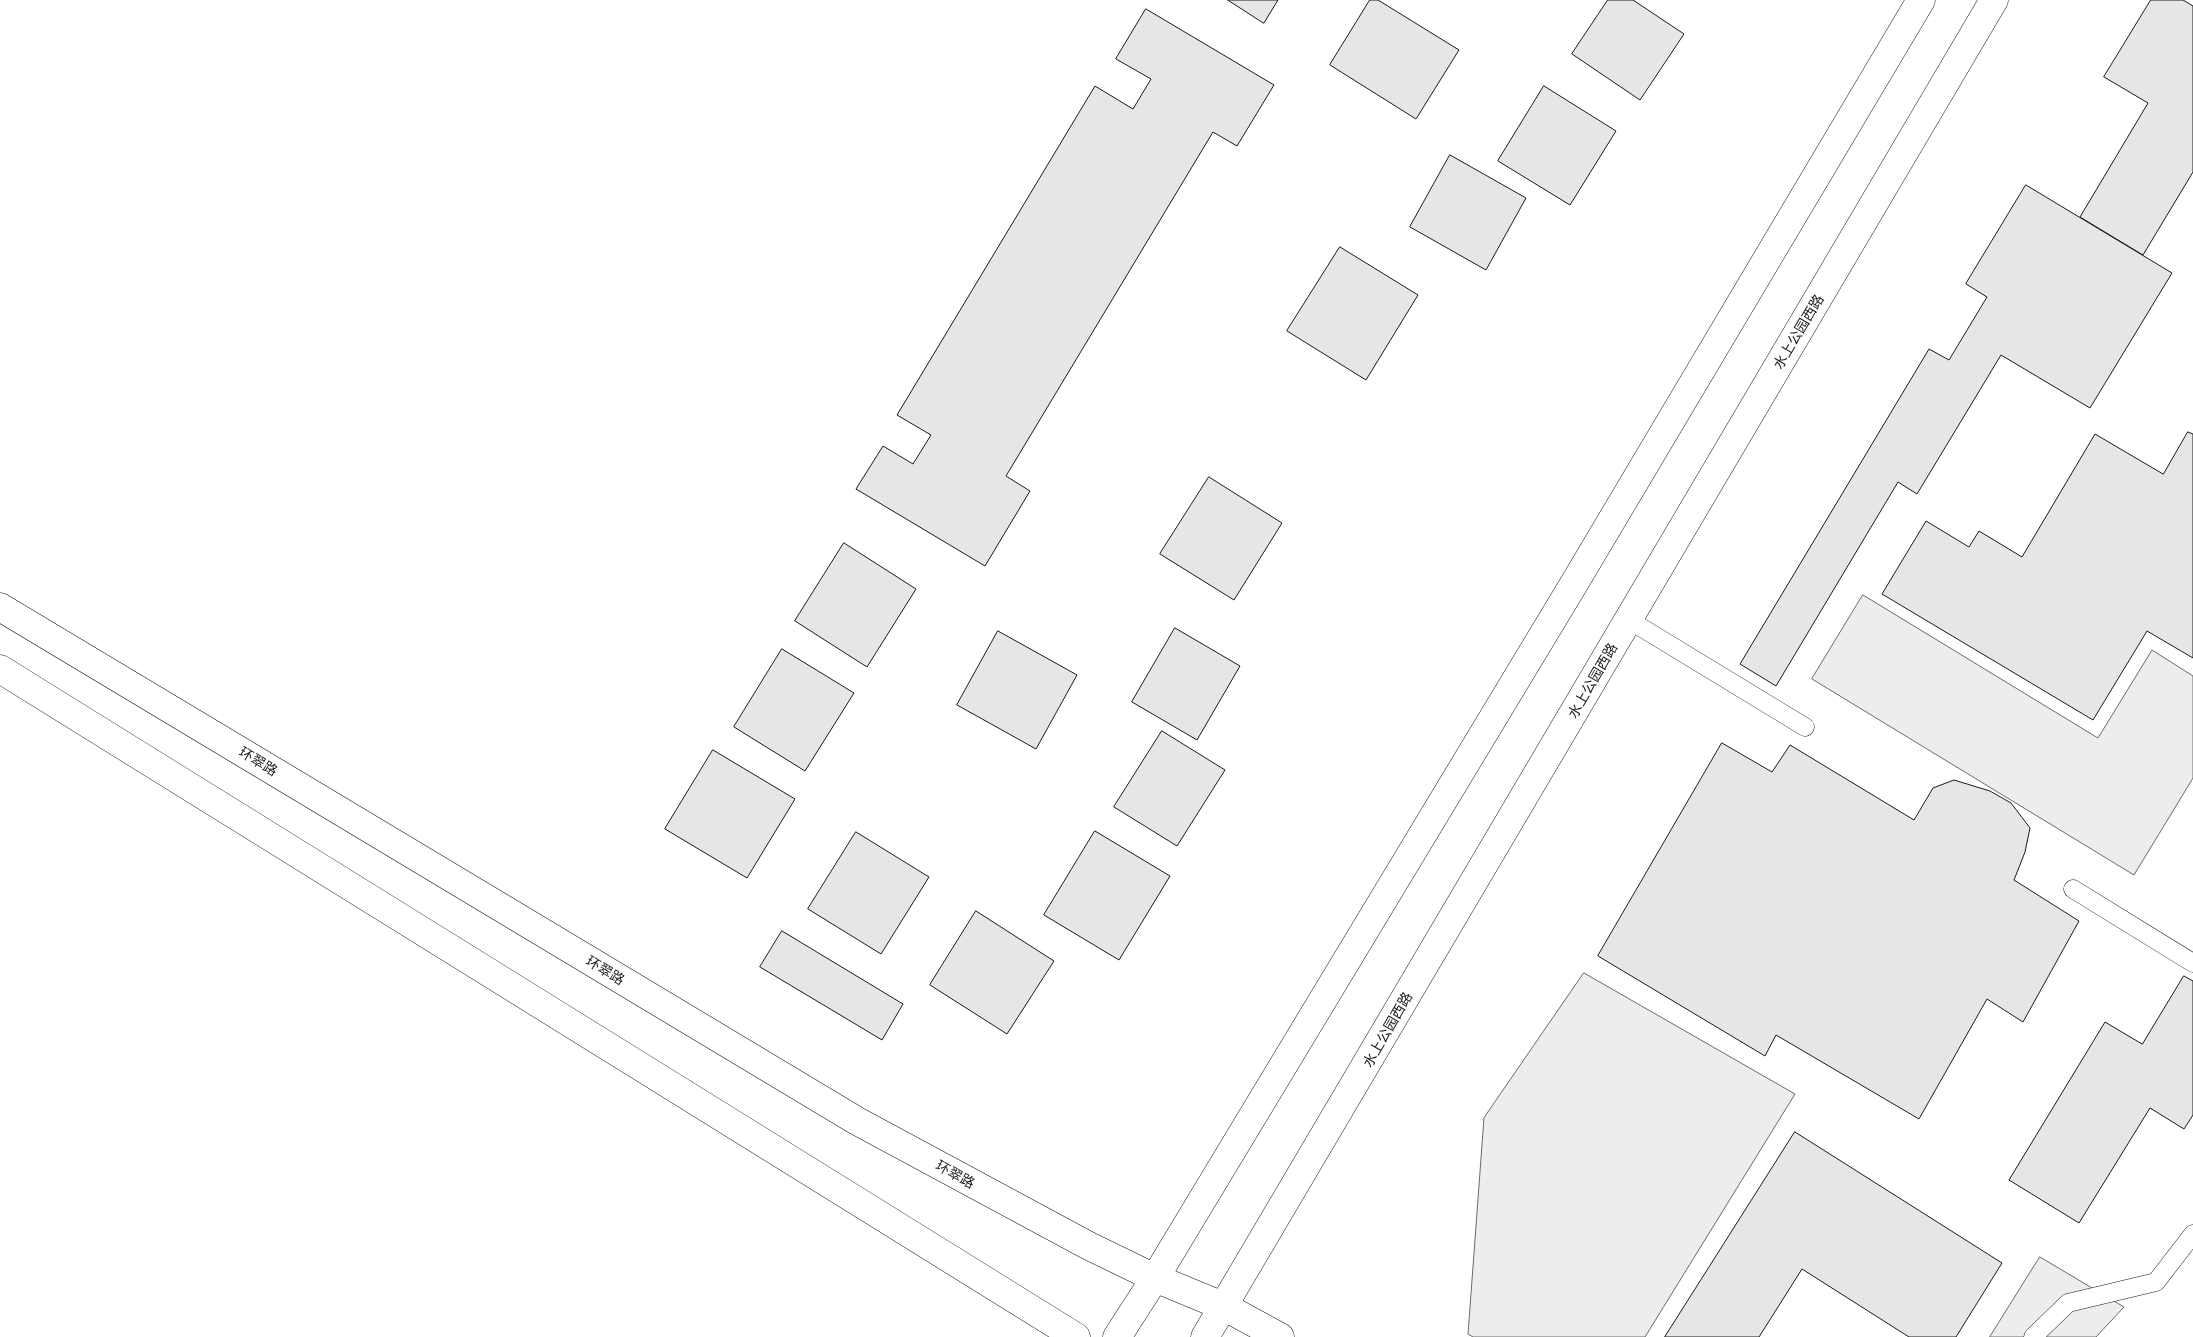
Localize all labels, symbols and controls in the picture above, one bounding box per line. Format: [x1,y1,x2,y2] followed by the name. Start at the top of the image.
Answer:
[1770,292,1828,372] street label: 水上公园西路
[1565,640,1621,722] street label: 水上公园西路
[236,744,280,780] street label: 环翠路
[583,953,627,989] street label: 环翠路
[1360,989,1416,1071] street label: 水上公园西路
[933,1157,977,1193] street label: 环翠路

